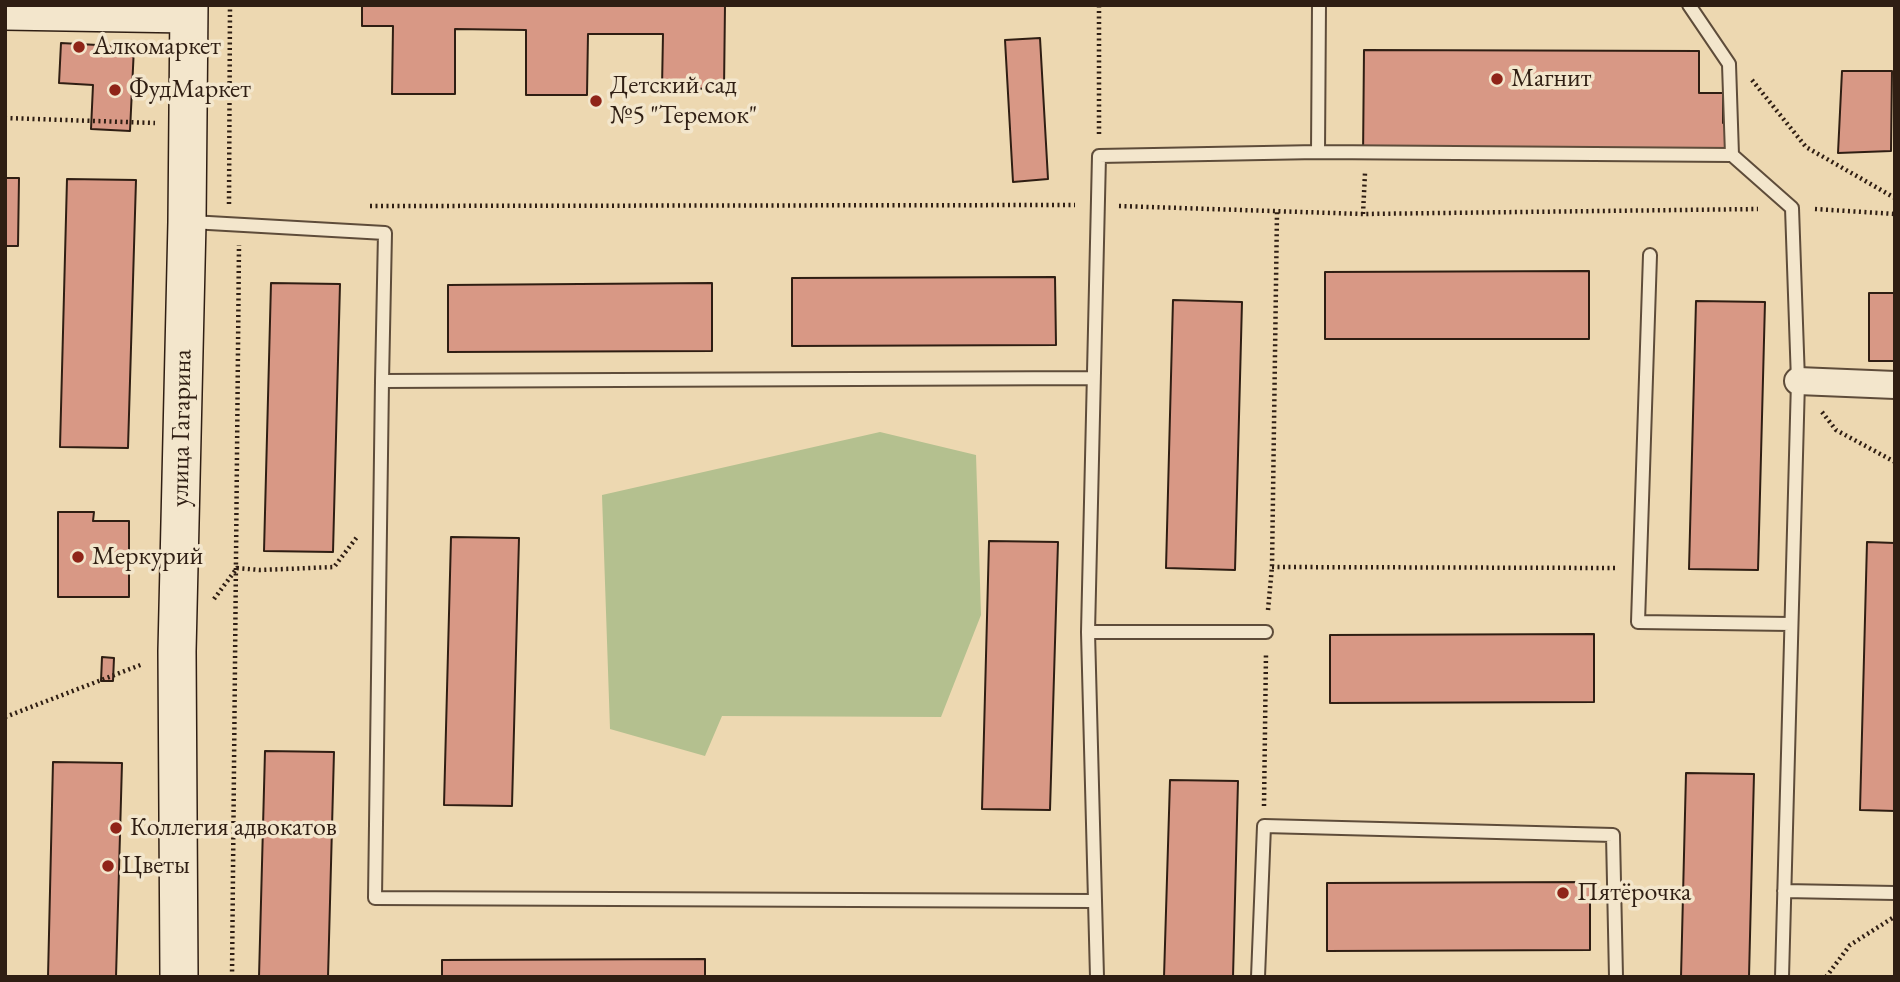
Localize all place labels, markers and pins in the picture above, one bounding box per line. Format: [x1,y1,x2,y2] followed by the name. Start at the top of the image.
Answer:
[93,31,221,63] place label: Алкомаркет
[71,39,87,55] marker: Алкомаркет
[1511,63,1591,95] place label: Магнит
[610,70,757,132] place label: Детский сад №5 "Теремок"
[1489,71,1505,87] marker: Магнит
[129,74,251,106] place label: ФудМаркет
[107,82,123,98] marker: ФудМаркет
[588,93,604,109] marker: Детский сад №5 "Теремок"
[92,541,203,573] place label: Меркурий
[70,549,86,565] marker: Меркурий
[130,812,337,844] place label: Коллегия адвокатов
[108,820,124,836] marker: Коллегия адвокатов
[122,850,190,882] place label: Цветы
[100,858,116,874] marker: Цветы
[1577,877,1691,909] place label: Пятёрочка
[1555,885,1571,901] marker: Пятёрочка

